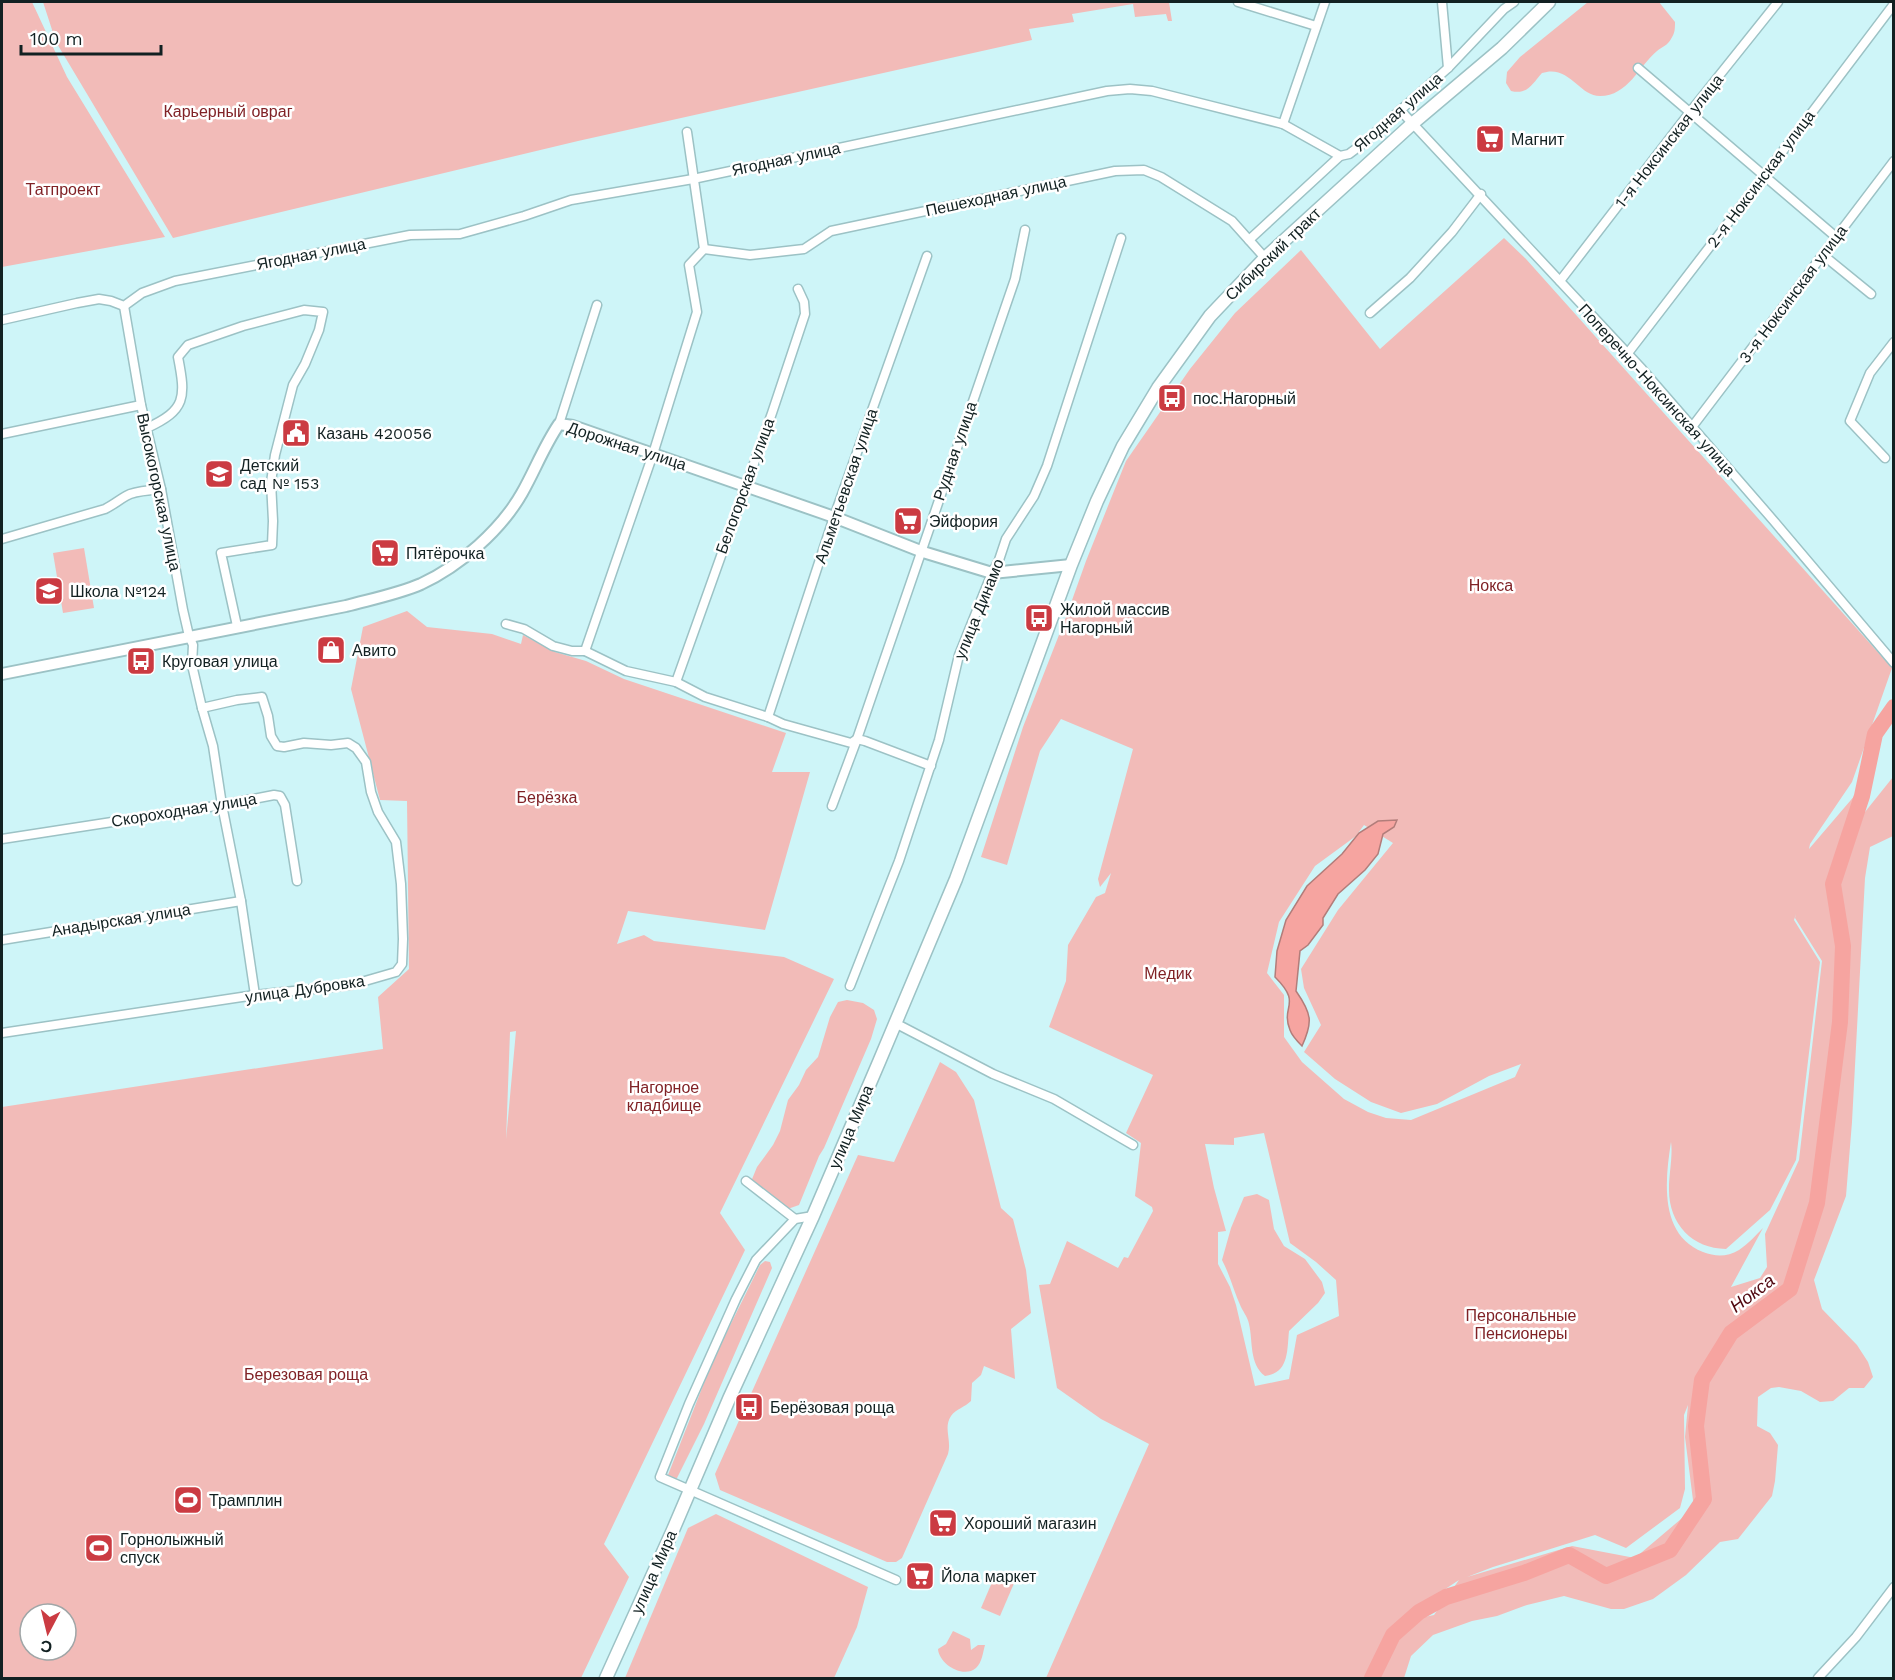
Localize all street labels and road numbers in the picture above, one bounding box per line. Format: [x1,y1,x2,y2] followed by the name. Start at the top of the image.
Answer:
[1350,68,1446,156] street label: Ягодная улица
[1611,70,1727,212] street label: 1-я Ноксинская улица
[1703,107,1819,251] street label: 2-я Ноксинская улица
[730,138,842,180] street label: Ягодная улица
[924,172,1068,220] street label: Пешеходная улица
[1221,203,1325,304] street label: Сибирский тракт
[1735,221,1851,367] street label: 3-я Ноксинская улица
[255,234,367,274] street label: Ягодная улица
[1575,300,1739,480] street label: Поперечно-Ноксинская улица
[929,399,981,503] street label: Рудная улица
[810,406,882,566] street label: Альметьевская улица
[133,411,185,573] street label: Высокогорская улица
[712,416,778,556] street label: Белогорская улица
[565,418,689,474] street label: Дорожная улица
[950,556,1008,662] street label: улица Динамо
[110,789,258,831] street label: Скороходная улица
[50,900,192,940] street label: Анадырская улица
[244,971,366,1007] street label: улица Дубровка
[825,1082,877,1172] street label: улица Мира
[627,1527,681,1617] street label: улица Мира

